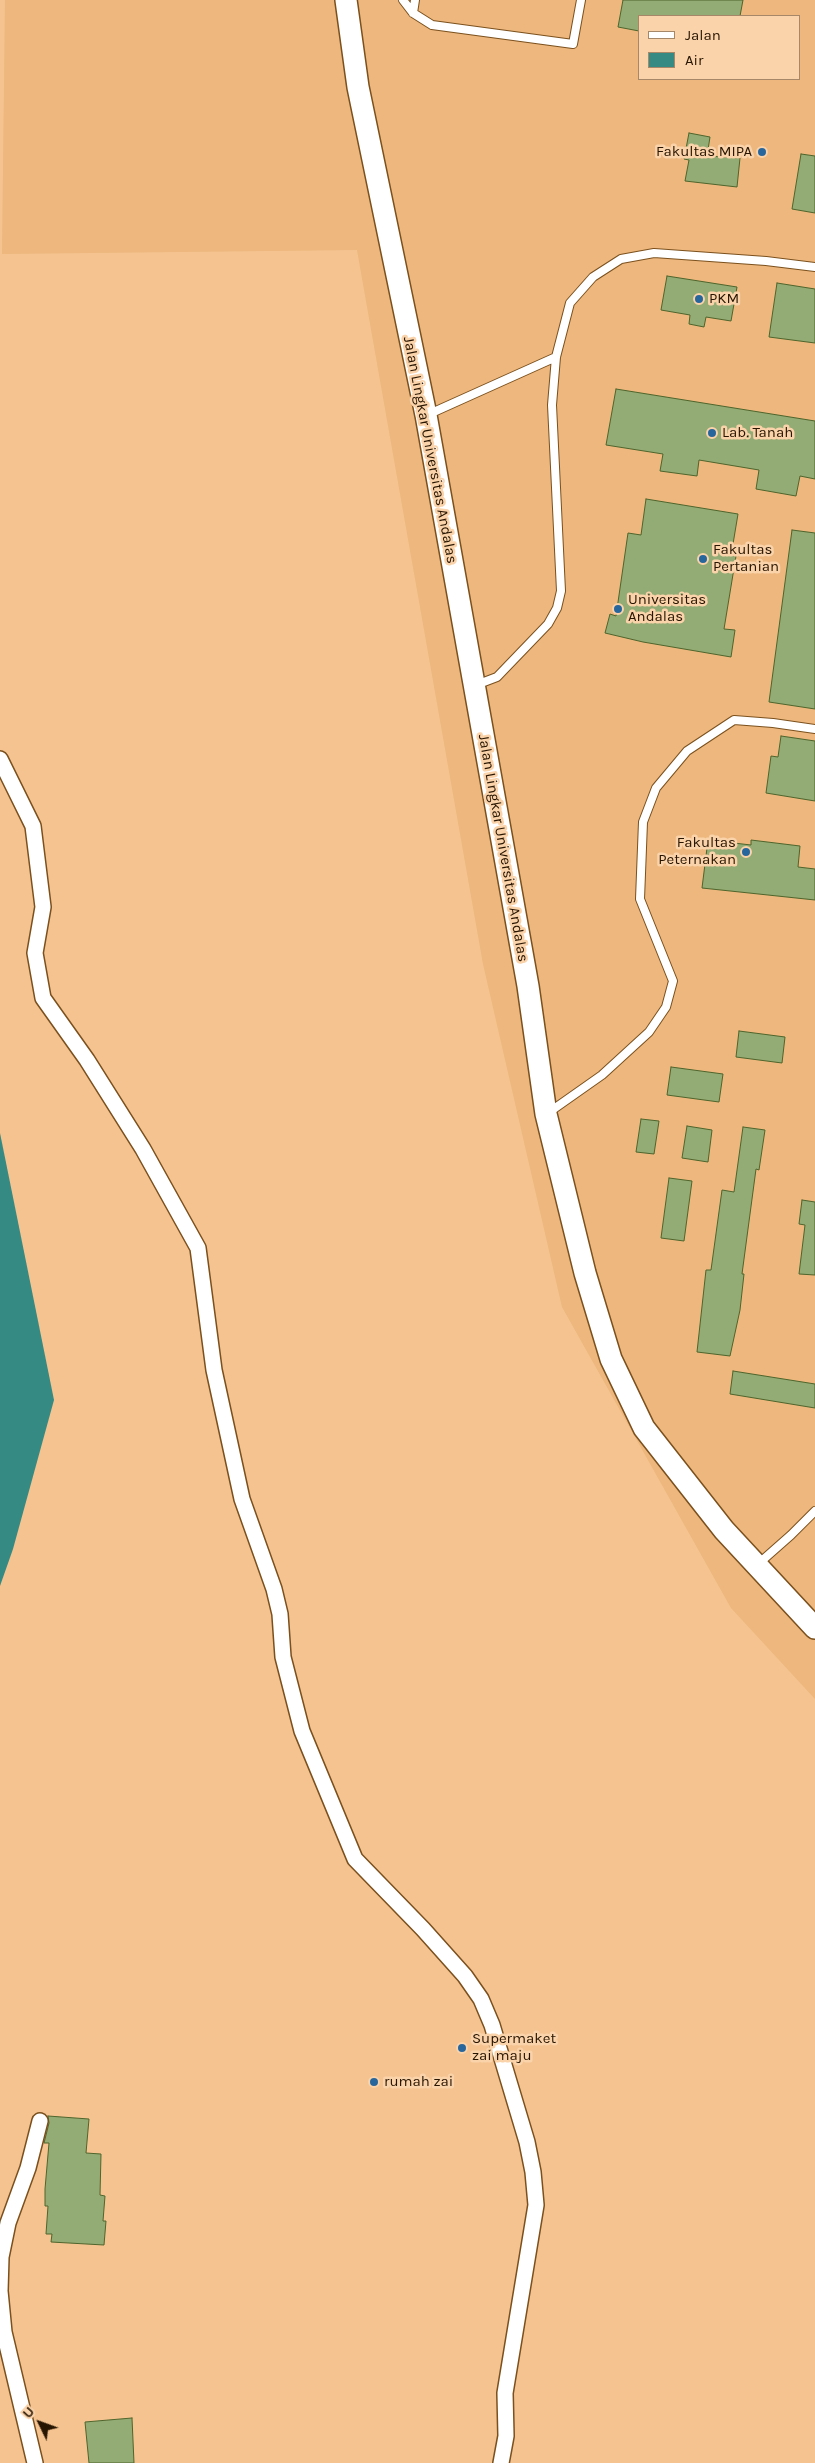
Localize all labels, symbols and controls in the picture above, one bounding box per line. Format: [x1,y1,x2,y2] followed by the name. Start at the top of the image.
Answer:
[638,15,800,80] legend
[685,26,721,44] text: Jalan
[685,51,704,69] text: Air
[656,143,752,161] place label: Fakultas MIPA
[756,146,768,158] marker: Fakultas MIPA
[709,290,739,308] place label: PKM
[693,293,705,305] marker: PKM
[399,335,461,565] street label: Jalan Lingkar Universitas Andalas
[722,424,793,442] place label: Lab. Tanah
[706,427,718,439] marker: Lab. Tanah
[713,541,779,576] place label: Fakultas Pertanian
[697,553,709,565] marker: Fakultas Pertanian
[628,591,706,626] place label: Universitas Andalas
[612,603,624,615] marker: Universitas Andalas
[474,733,532,963] street label: Jalan Lingkar Universitas Andalas
[658,834,736,869] place label: Fakultas Peternakan
[740,846,752,858] marker: Fakultas Peternakan
[472,2030,556,2065] place label: Supermaket zai maju
[456,2042,468,2054] marker: Supermaket zai maju
[384,2073,453,2091] place label: rumah zai
[368,2076,380,2088] marker: rumah zai
[15,2398,65,2448] north arrow
[19,2403,38,2422] text: U

